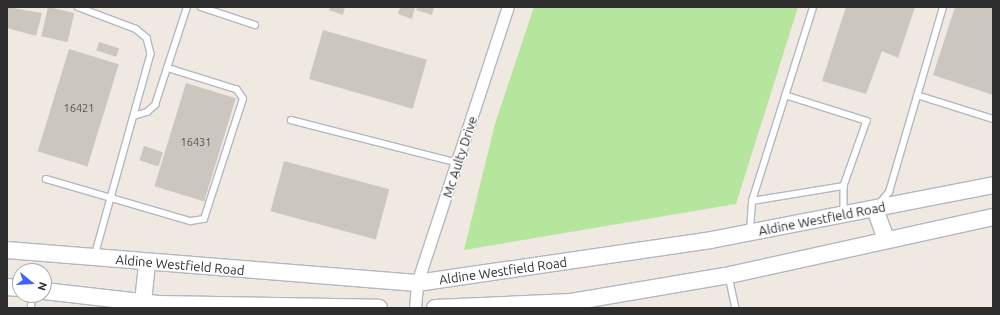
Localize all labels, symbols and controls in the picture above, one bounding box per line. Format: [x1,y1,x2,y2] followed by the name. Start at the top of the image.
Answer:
[63,101,95,115] house number: 16421
[439,114,481,200] street label: Mc Aulty Drive
[180,135,212,149] house number: 16431
[757,199,887,239] street label: Aldine Westfield Road
[115,252,245,278] street label: Aldine Westfield Road
[438,254,568,288] street label: Aldine Westfield Road
[12,263,52,303] north arrow
[35,281,49,292] text: N

